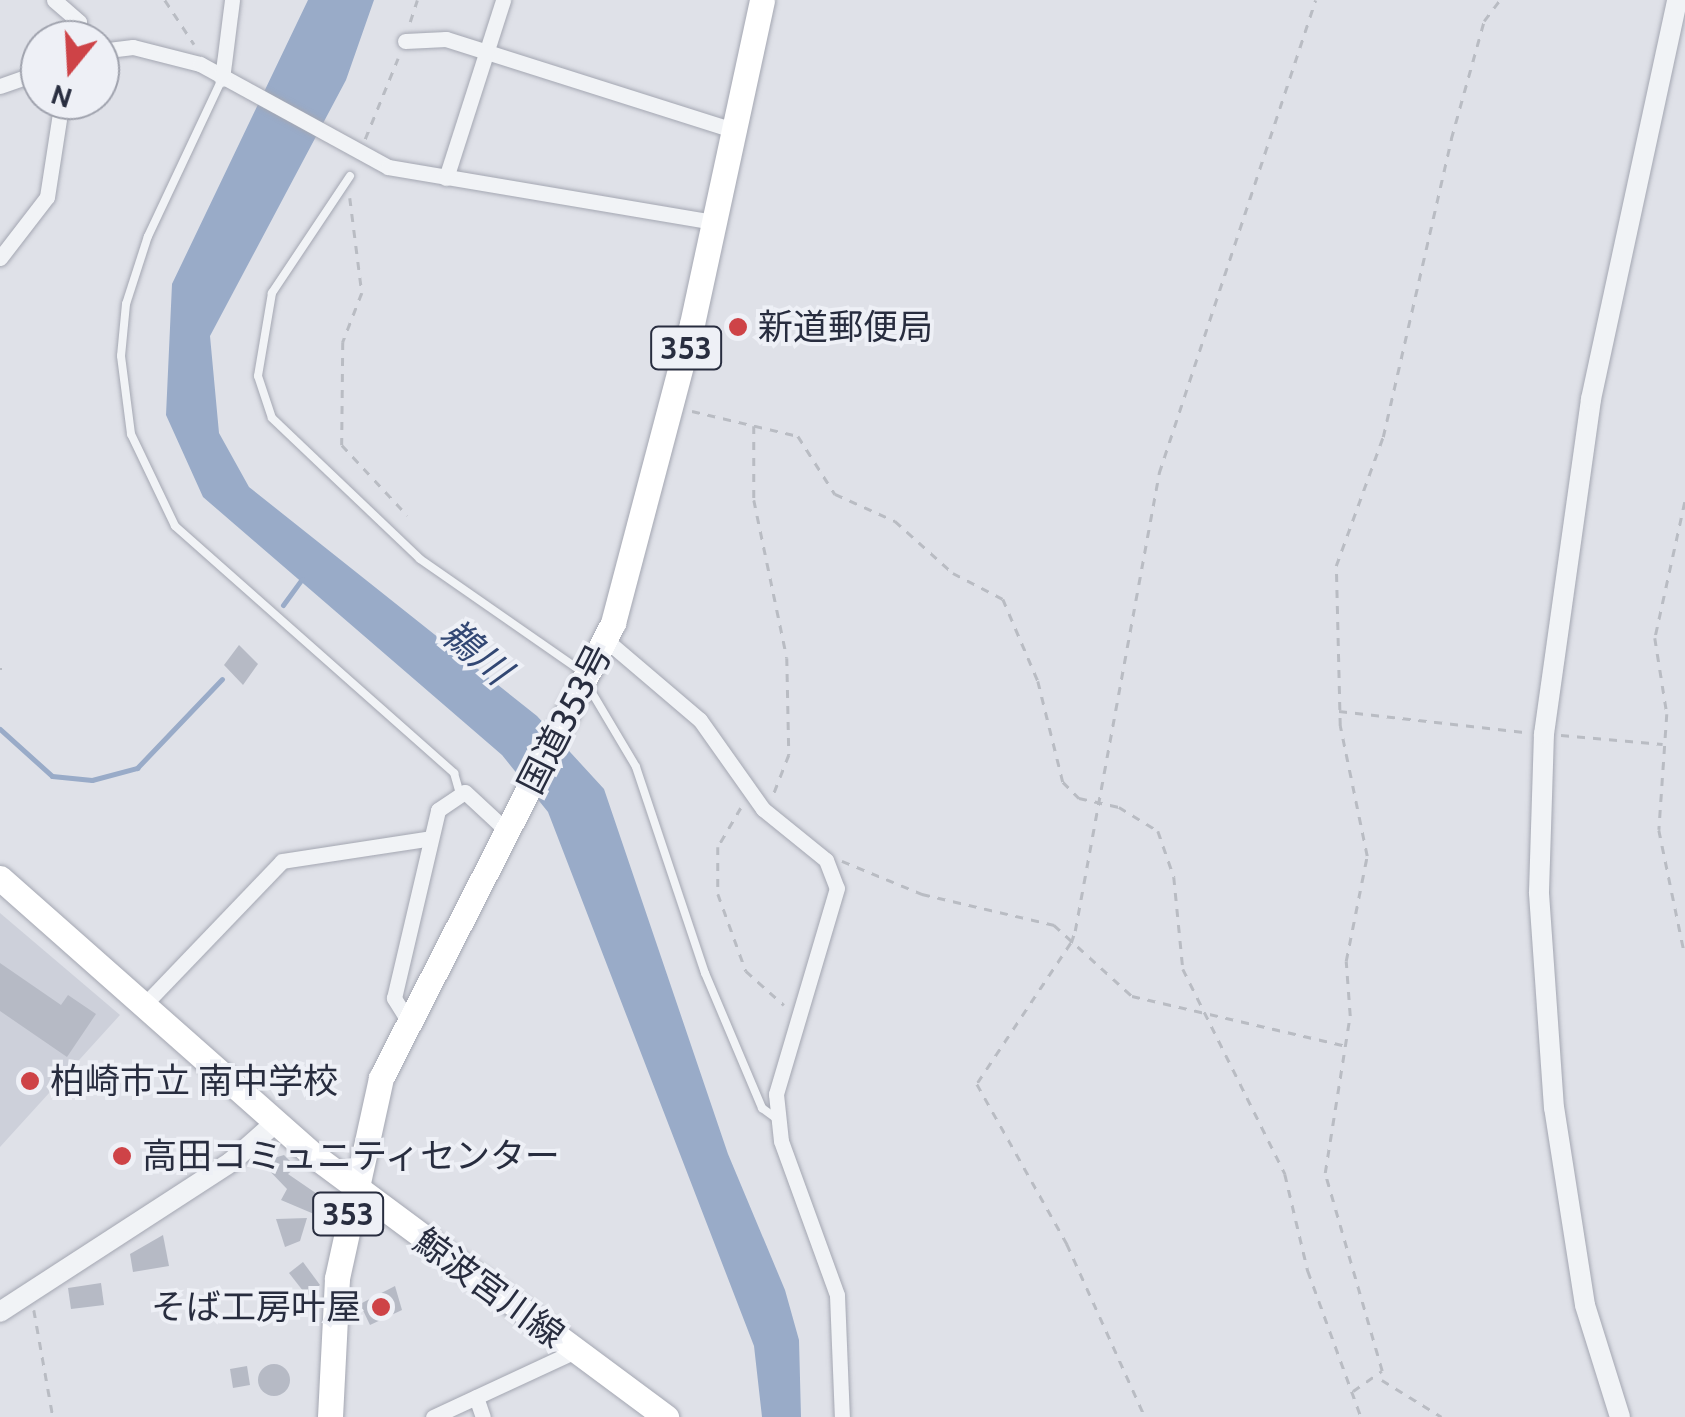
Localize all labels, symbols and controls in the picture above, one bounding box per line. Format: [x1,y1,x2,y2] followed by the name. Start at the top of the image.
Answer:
[20,20,120,120] north arrow
[47,77,76,116] text: N
[758,306,933,348] place label: 新道郵便局
[727,316,749,338] marker: 新道郵便局
[648,321,724,375] road number: 353
[432,610,520,694] water label: 鵜川
[510,637,620,801] street label: 国道353号
[50,1060,338,1102] place label: 柏崎市立 南中学校
[19,1070,41,1092] marker: 柏崎市立 南中学校
[142,1135,562,1177] place label: 高田コミュニティセンター
[111,1145,133,1167] marker: 高田コミュニティセンター
[310,1187,386,1241] road number: 353
[406,1220,572,1356] street label: 鯨波宮川線
[151,1286,361,1328] place label: そば工房叶屋
[370,1296,392,1318] marker: そば工房叶屋

